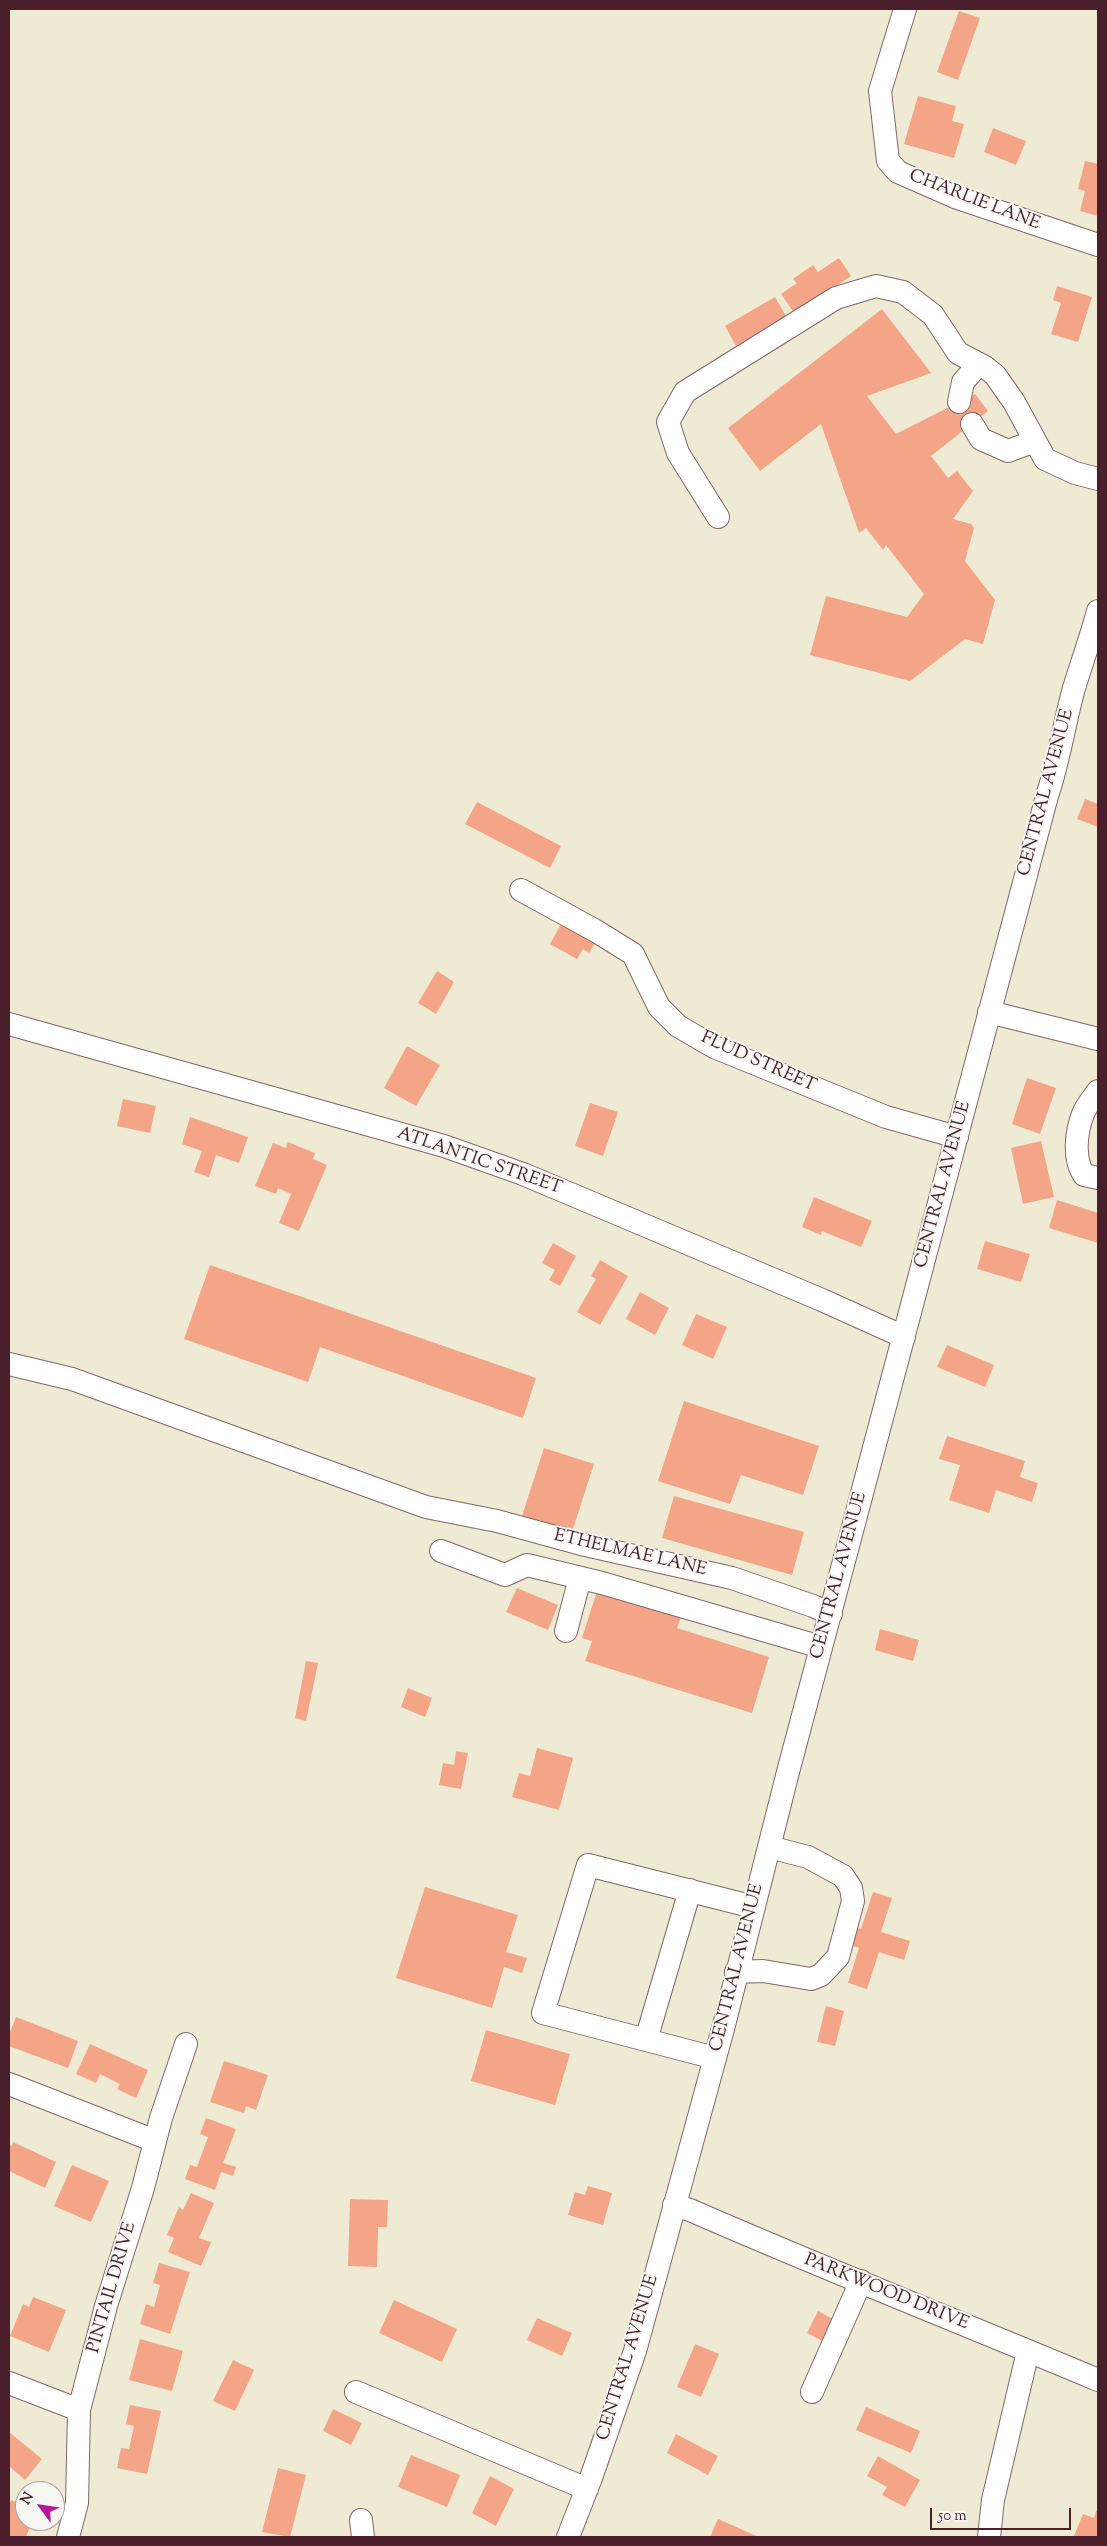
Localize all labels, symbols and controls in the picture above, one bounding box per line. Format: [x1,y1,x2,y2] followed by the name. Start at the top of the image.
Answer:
[905,166,1043,236] street label: CHARLIE LANE
[1014,707,1080,879] street label: CENTRAL AVENUE
[697,1028,819,1098] street label: FLUD STREET
[911,1099,977,1271] street label: CENTRAL AVENUE
[394,1124,564,1200] street label: ATLANTIC STREET
[807,1490,873,1662] street label: CENTRAL AVENUE
[552,1526,708,1582] street label: ETHELMAE LANE
[707,1882,769,2054] street label: CENTRAL AVENUE
[84,2220,142,2356] street label: PINTAIL DRIVE
[801,2250,971,2336] street label: PARKWOOD DRIVE
[594,2273,664,2443] street label: CENTRAL AVENUE
[15,2481,65,2531] north arrow
[17,2489,39,2509] text: N
[932,2498,1073,2530] scale bar
[938,2506,967,2527] text: 50 m

